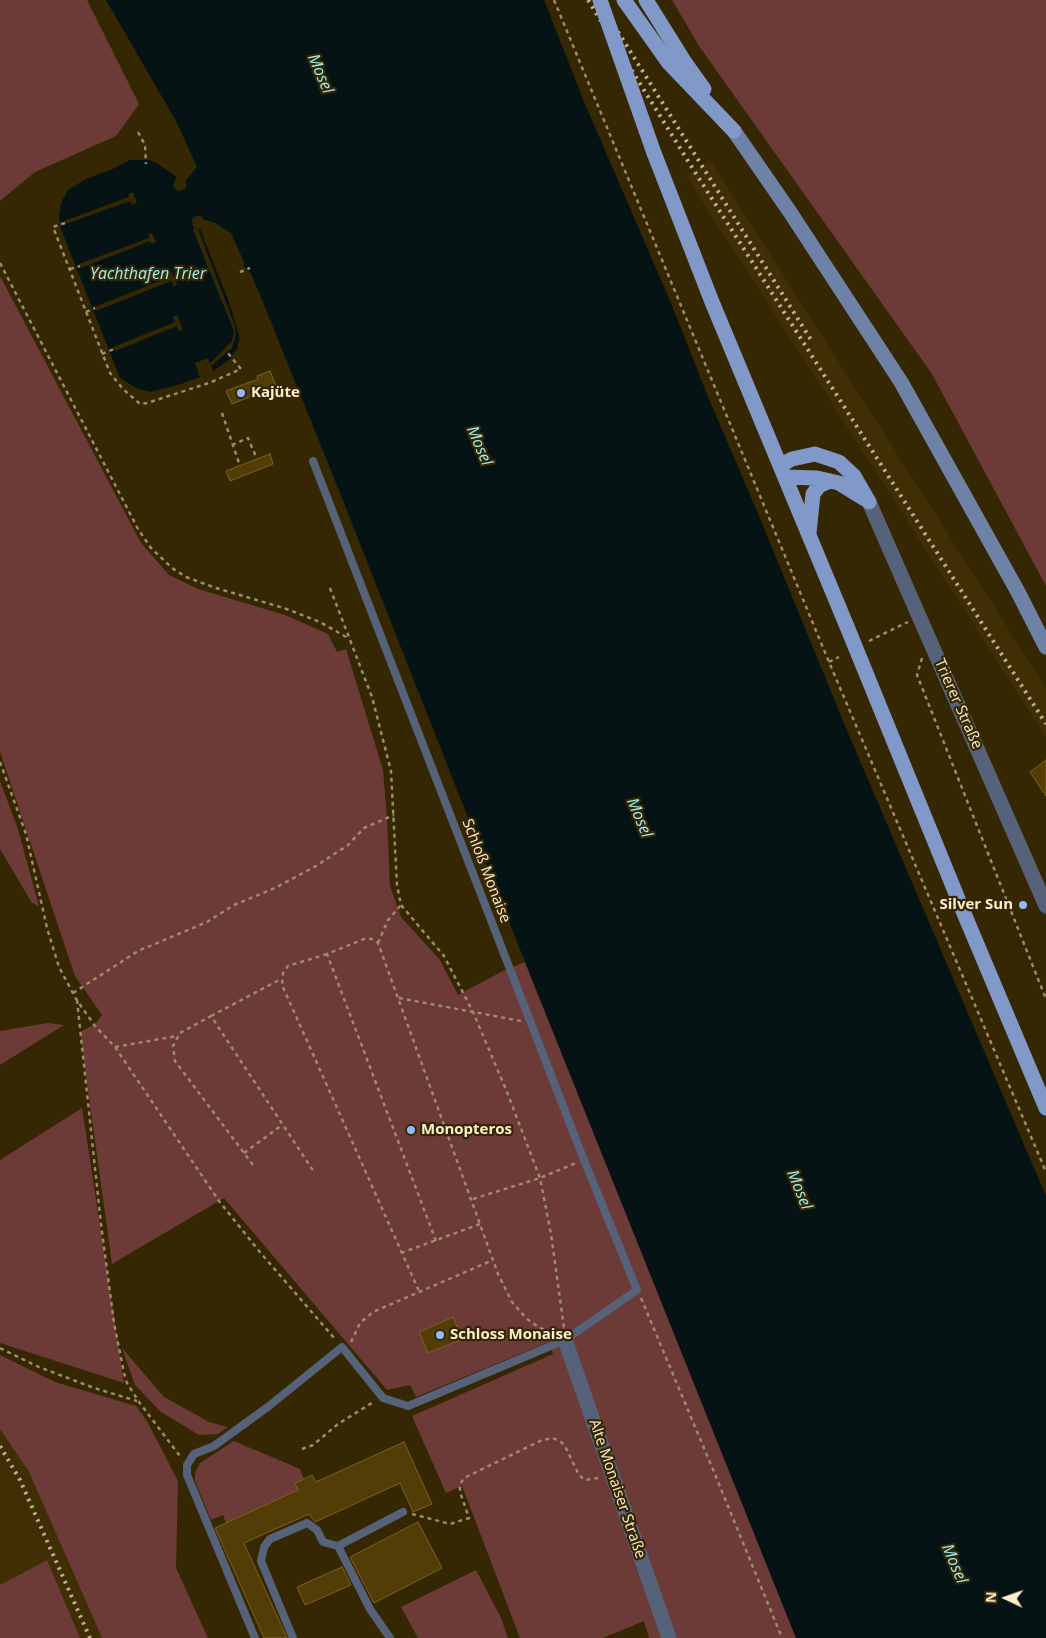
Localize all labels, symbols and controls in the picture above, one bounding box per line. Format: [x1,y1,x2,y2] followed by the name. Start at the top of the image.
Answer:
[303,51,337,97] water label: Mosel
[90,264,206,284] water label: Yachthafen Trier
[251,384,300,402] place label: Kajüte
[235,387,247,399] marker: Kajüte
[462,423,496,469] water label: Mosel
[930,656,986,752] street label: Trierer Straße
[622,795,656,841] water label: Mosel
[458,816,514,926] street label: Schloß Monaise
[940,896,1013,914] place label: Silver Sun
[1017,899,1029,911] marker: Silver Sun
[421,1121,512,1139] place label: Monopteros
[405,1124,417,1136] marker: Monopteros
[782,1167,816,1213] water label: Mosel
[450,1326,572,1344] place label: Schloss Monaise
[434,1329,446,1341] marker: Schloss Monaise
[585,1417,649,1561] street label: Alte Monaiser Straße
[937,1541,971,1587] water label: Mosel
[981,1573,1031,1623] north arrow
[981,1591,1000,1603] text: N

